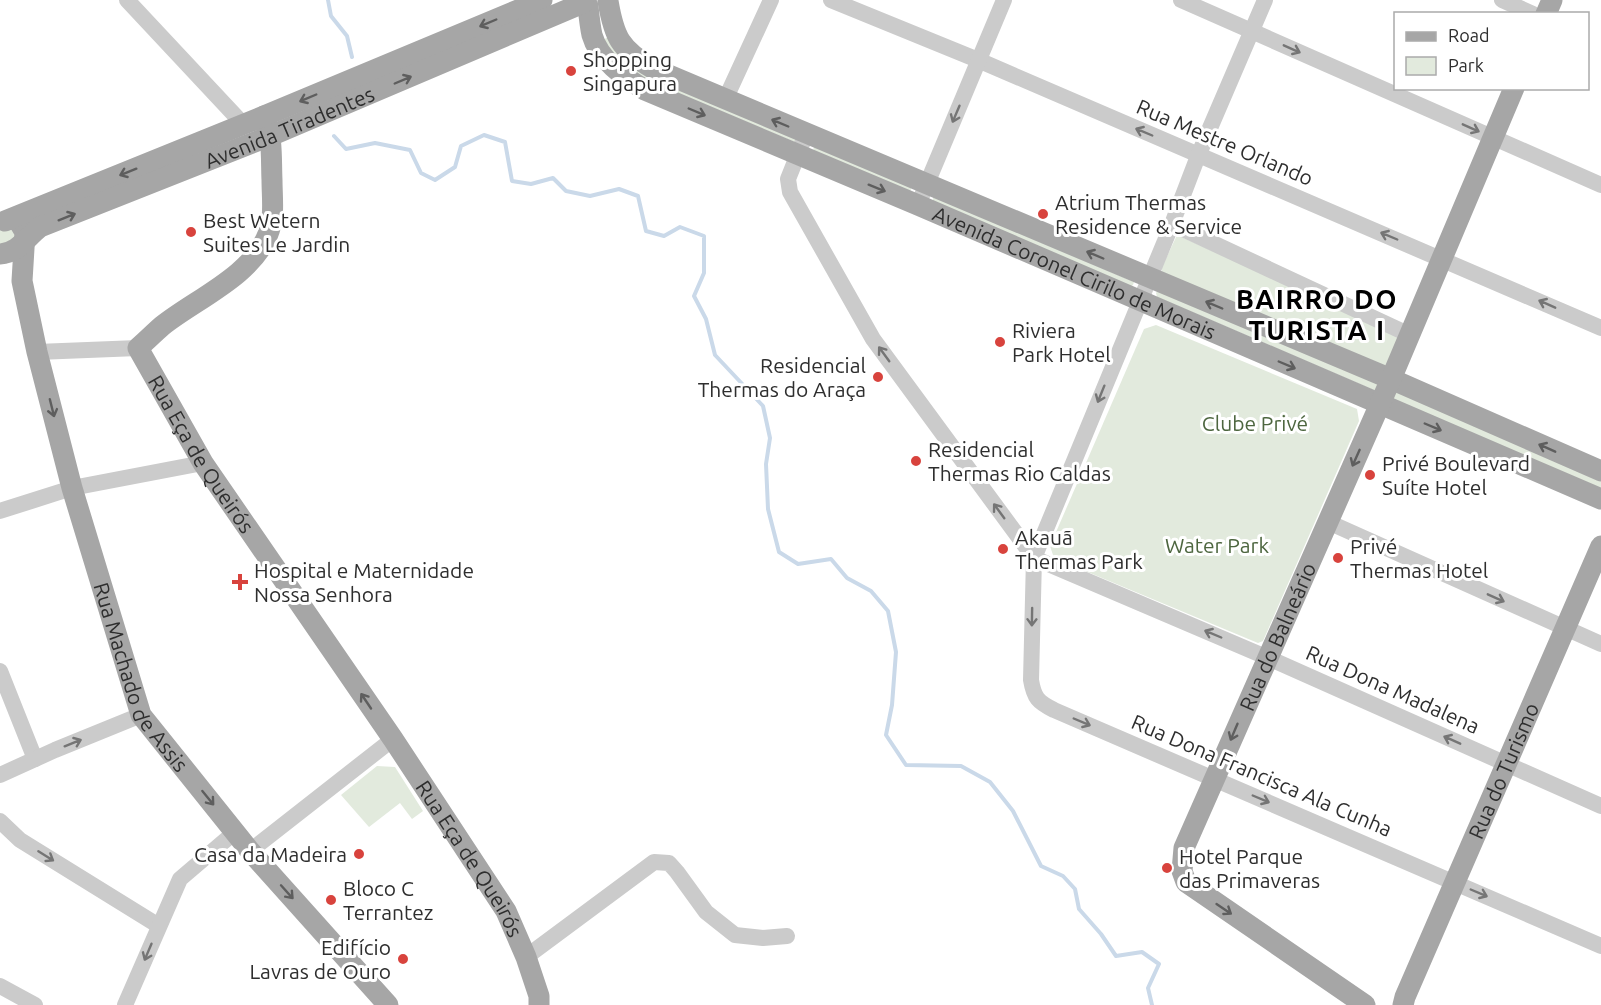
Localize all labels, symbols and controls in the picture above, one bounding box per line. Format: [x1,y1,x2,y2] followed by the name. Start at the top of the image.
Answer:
[1394,12,1589,90] legend
[480,18,498,29] one-way arrow
[1448,25,1490,45] text: Road
[1283,44,1301,55] one-way arrow
[583,47,677,95] place label: Shopping Singapura
[1448,55,1484,75] text: Park
[564,64,578,78] marker: Shopping Singapura
[394,74,412,85] one-way arrow
[201,81,378,173] street label: Avenida Tiradentes
[300,93,318,104] one-way arrow
[1133,94,1317,190] street label: Rua Mestre Orlando
[949,105,961,123] one-way arrow
[687,107,706,118] one-way arrow
[771,117,789,128] one-way arrow
[1461,123,1479,135] one-way arrow
[1136,126,1154,138] one-way arrow
[119,167,138,178] one-way arrow
[867,183,885,194] one-way arrow
[1055,190,1242,238] place label: Atrium Thermas Residence & Service
[929,201,1220,344] street label: Avenida Coronel Cirilo de Morais
[1036,207,1050,221] marker: Atrium Thermas Residence & Service
[203,208,350,256] place label: Best Wetern Suites Le Jardin
[57,210,76,221] one-way arrow
[184,225,198,239] marker: Best Wetern Suites Le Jardin
[1380,230,1398,241] one-way arrow
[1086,249,1105,260] one-way arrow
[1236,284,1398,345] district label: BAIRRO DO TURISTA I
[1539,298,1557,309] one-way arrow
[1205,299,1223,310] one-way arrow
[1012,318,1111,366] place label: Riviera Park Hotel
[993,335,1007,349] marker: Riviera Park Hotel
[878,346,890,362] one-way arrow
[698,353,866,401] place label: Residencial Thermas do Araça
[1278,359,1296,371] one-way arrow
[871,370,885,384] marker: Residencial Thermas do Araça
[144,371,259,537] street label: Rua Eça de Queirós
[1095,384,1106,403] one-way arrow
[46,399,58,418] one-way arrow
[1202,411,1308,435] park label: Clube Privé
[1423,422,1442,433] one-way arrow
[928,437,1111,485] place label: Residencial Thermas Rio Caldas
[1539,442,1557,453] one-way arrow
[1350,448,1361,466] one-way arrow
[1382,451,1530,499] place label: Privé Boulevard Suíte Hotel
[909,454,923,468] marker: Residencial Thermas Rio Caldas
[1363,468,1377,482] marker: Privé Boulevard Suíte Hotel
[993,504,1005,520] one-way arrow
[1015,525,1143,573] place label: Akauã Thermas Park
[1165,533,1269,557] park label: Water Park
[1350,534,1488,582] place label: Privé Thermas Hotel
[996,542,1010,556] marker: Akauã Thermas Park
[1331,551,1345,565] marker: Privé Thermas Hotel
[254,558,474,606] place label: Hospital e Maternidade Nossa Senhora
[1234,559,1320,714] street label: Rua do Balneário
[231,573,249,591] marker: Hospital e Maternidade Nossa Senhora
[89,579,193,776] street label: Rua Machado de Assis
[1486,593,1504,604] one-way arrow
[1026,606,1038,626] one-way arrow
[1204,628,1222,640] one-way arrow
[1303,640,1483,738] street label: Rua Dona Madalena
[360,693,372,710] one-way arrow
[1463,699,1543,842] street label: Rua do Turismo
[1128,709,1396,841] street label: Rua Dona Francisca Ala Cunha
[1072,717,1091,728] one-way arrow
[1228,722,1239,740] one-way arrow
[1443,734,1461,746] one-way arrow
[63,737,81,748] one-way arrow
[412,776,528,941] street label: Rua Eça de Queirós
[201,790,214,806] one-way arrow
[1252,793,1270,805] one-way arrow
[194,842,347,866] place label: Casa da Madeira
[1179,844,1320,892] place label: Hotel Parque das Primaveras
[352,847,366,861] marker: Casa da Madeira
[37,850,54,862] one-way arrow
[1160,861,1174,875] marker: Hotel Parque das Primaveras
[343,876,433,924] place label: Bloco C Terrantez
[280,884,294,899] one-way arrow
[1469,888,1487,899] one-way arrow
[324,893,338,907] marker: Bloco C Terrantez
[1215,903,1231,915] one-way arrow
[249,935,391,983] place label: Edifício Lavras de Ouro
[141,943,152,961] one-way arrow
[396,952,410,966] marker: Edifício Lavras de Ouro

